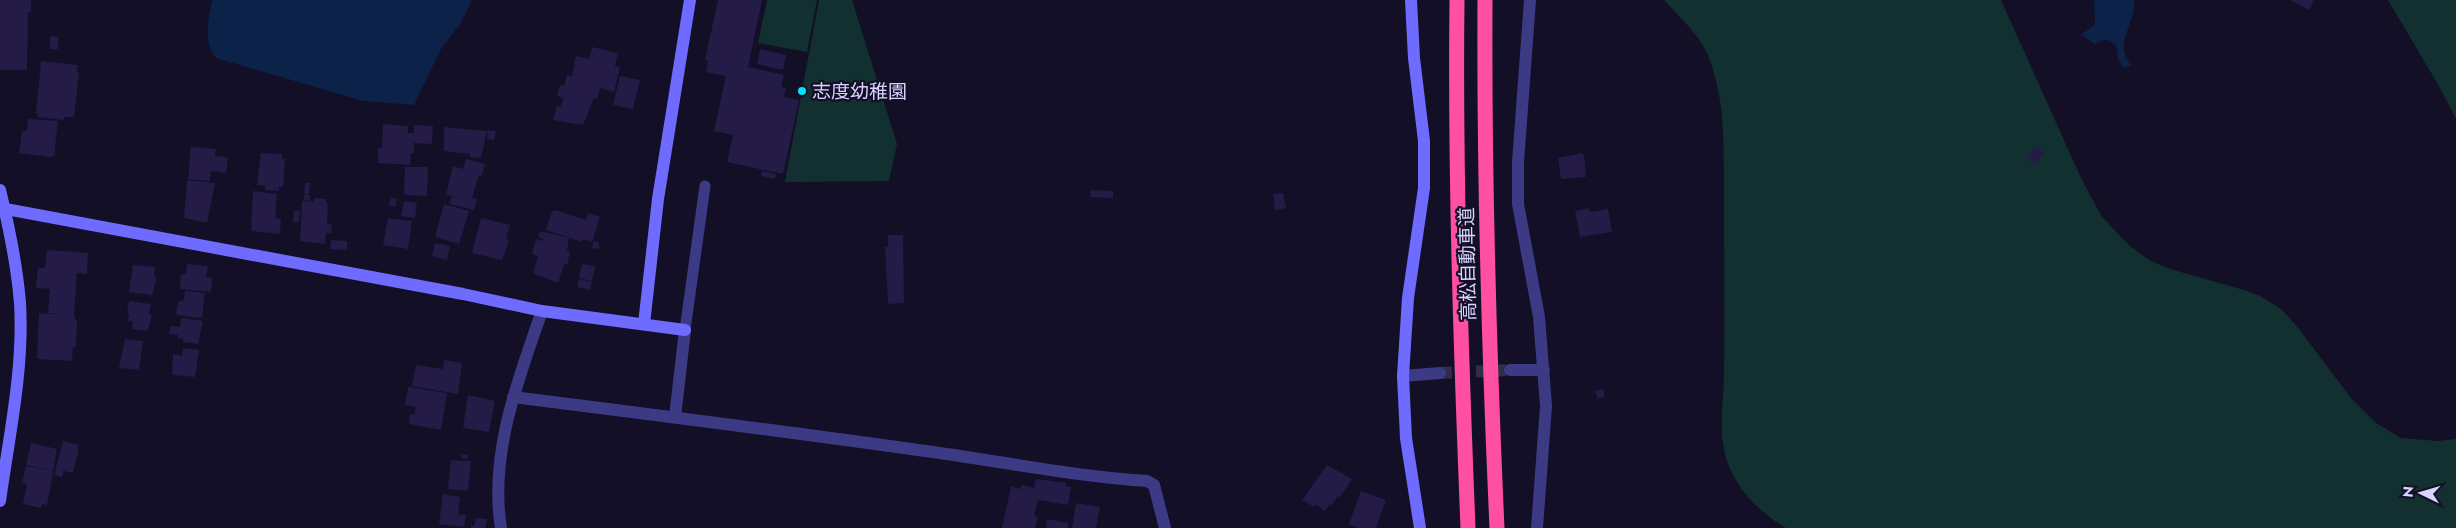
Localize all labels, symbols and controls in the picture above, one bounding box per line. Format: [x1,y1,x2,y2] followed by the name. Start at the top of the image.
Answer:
[812,78,907,105] place label: 志度幼稚園
[796,85,808,97] marker: 志度幼稚園
[1453,207,1482,321] street label: 高松自動車道
[2396,468,2446,518] north arrow
[2398,485,2418,498] text: N

